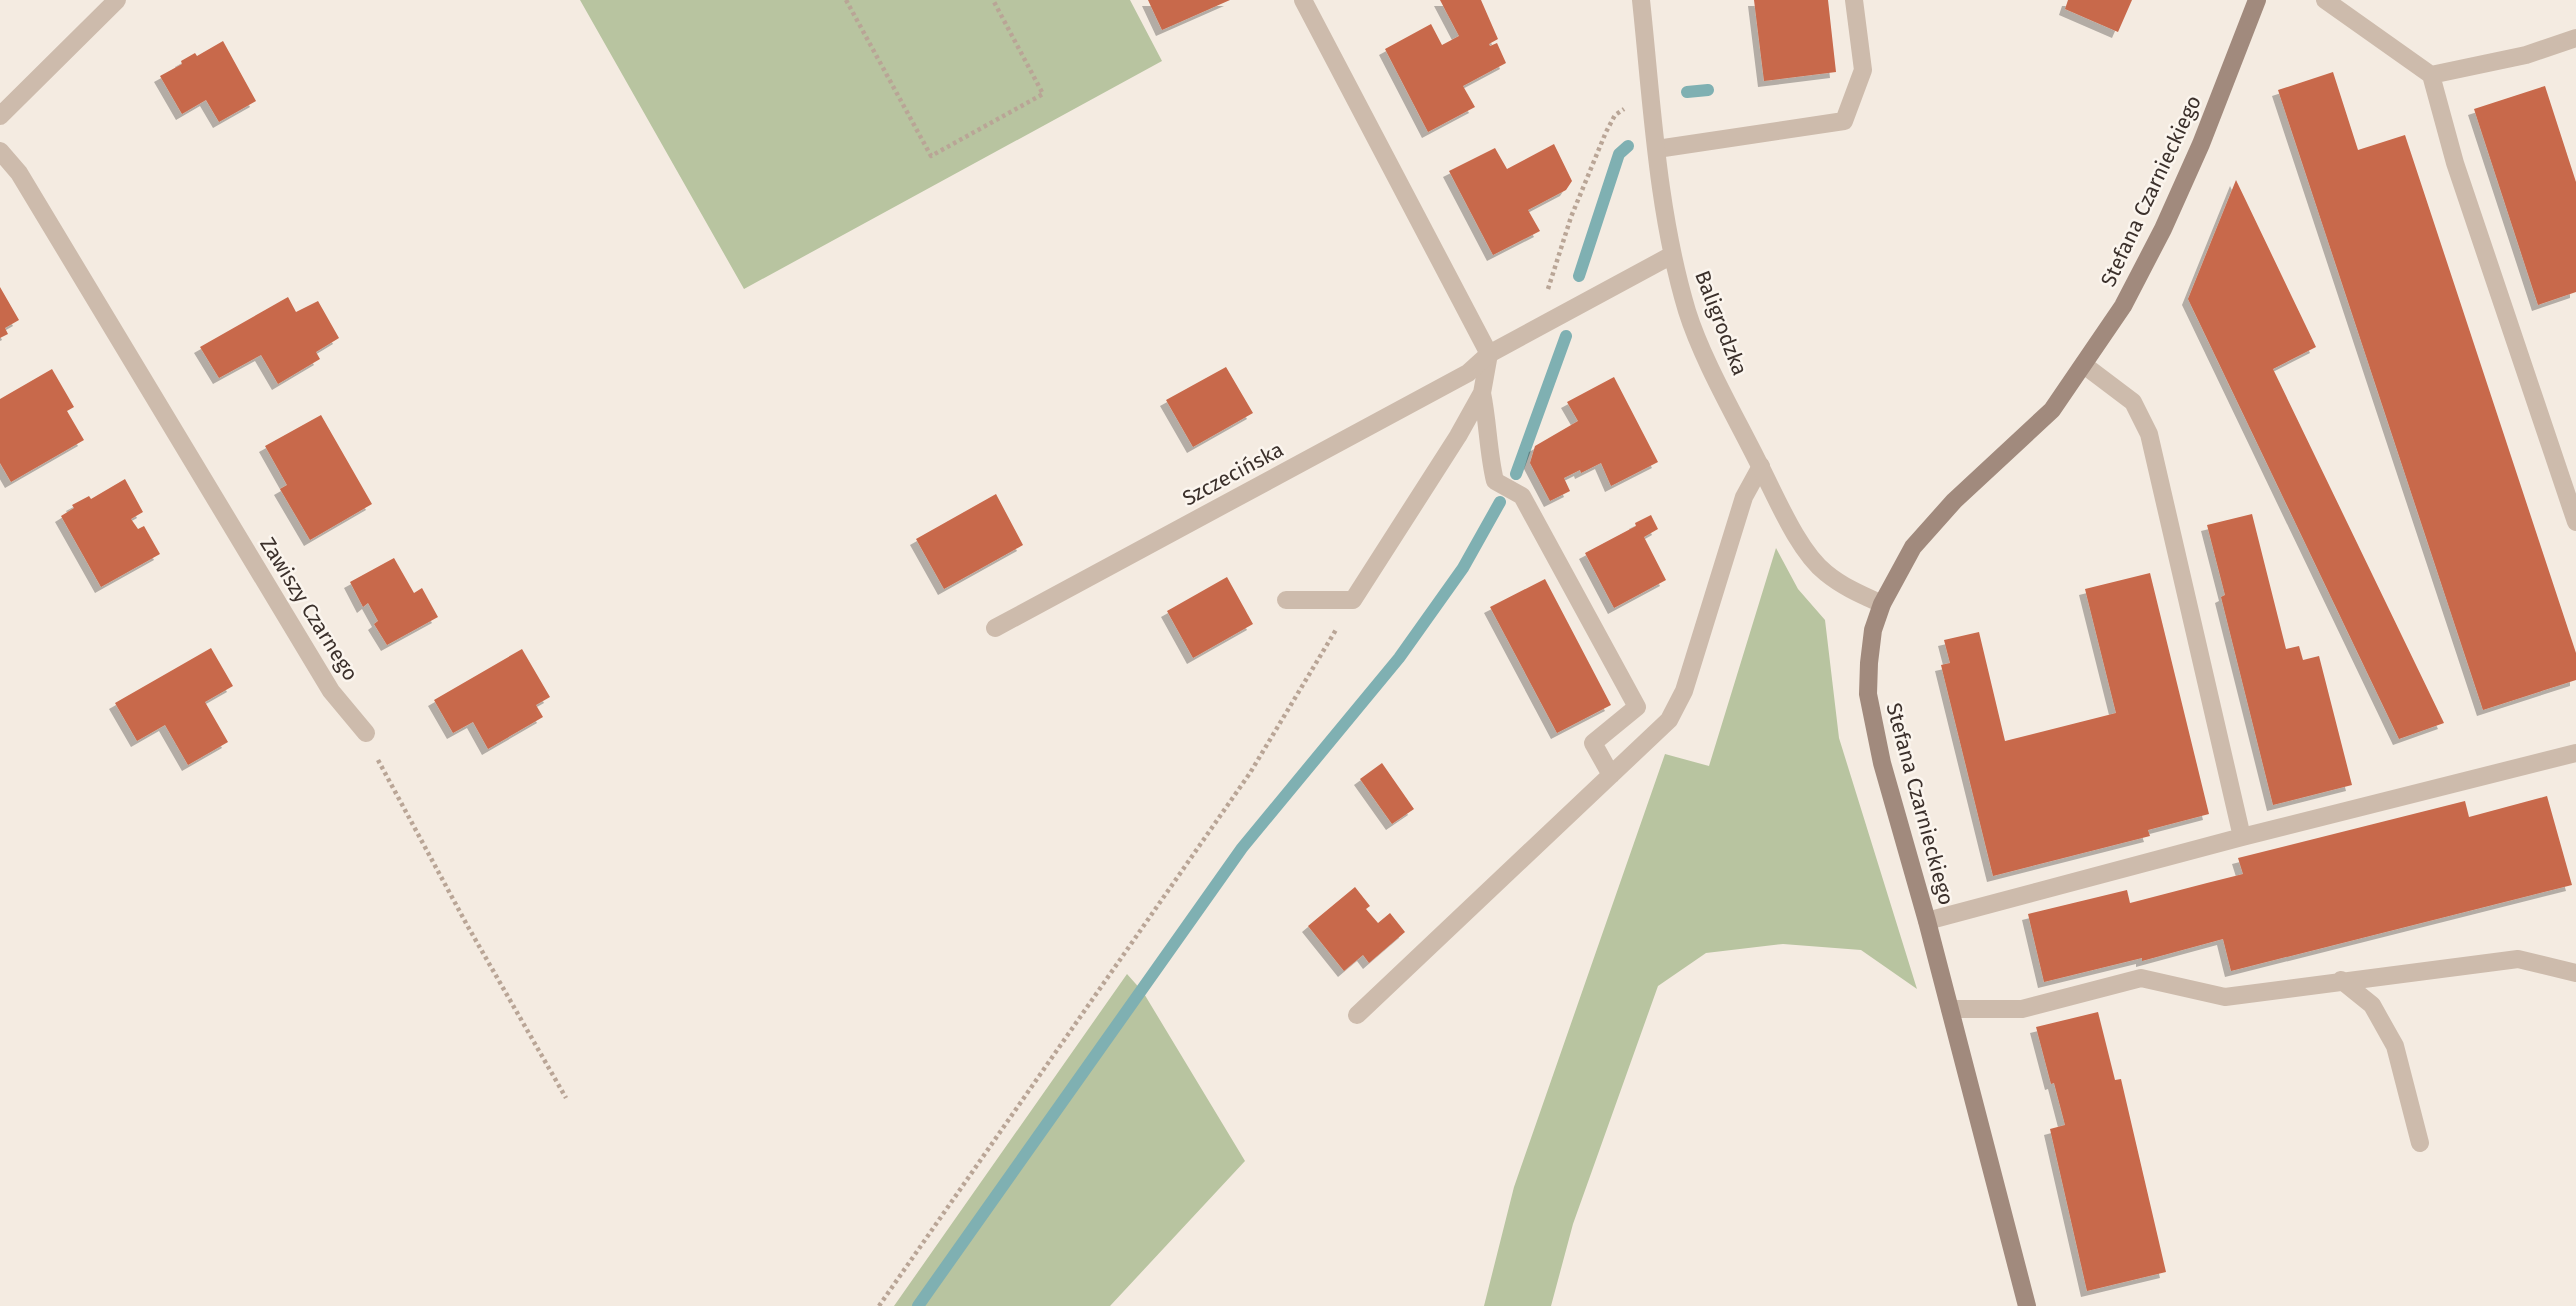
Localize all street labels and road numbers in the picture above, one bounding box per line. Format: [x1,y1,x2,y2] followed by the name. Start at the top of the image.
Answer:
[2095,91,2207,291] street label: Stefana Czarnieckiego
[1689,267,1753,379] street label: Baligrodzka
[1178,437,1288,511] street label: Szczecińska
[254,532,364,686] street label: Zawiszy Czarnego
[1881,700,1959,908] street label: Stefana Czarnieckiego

